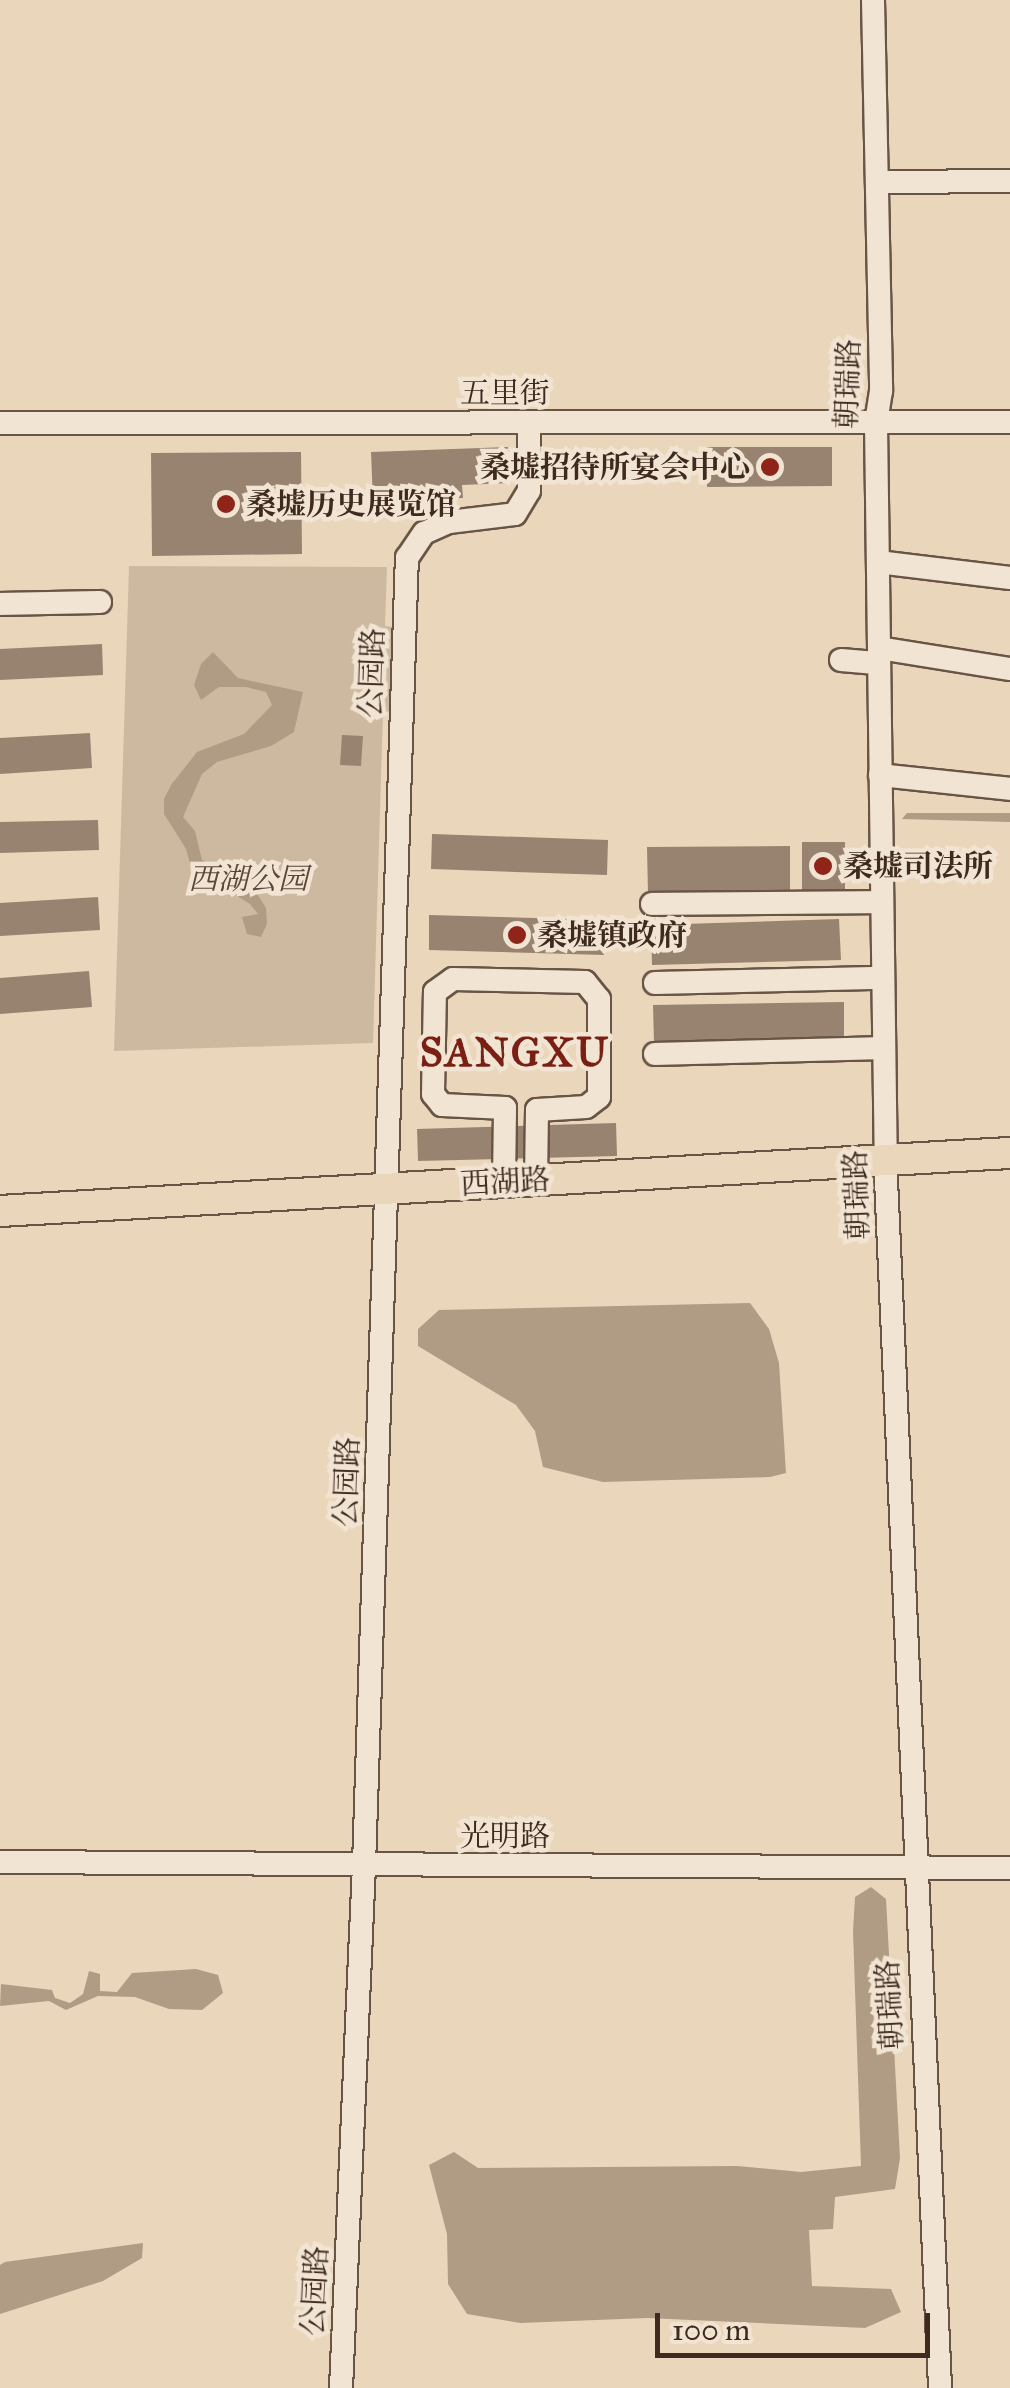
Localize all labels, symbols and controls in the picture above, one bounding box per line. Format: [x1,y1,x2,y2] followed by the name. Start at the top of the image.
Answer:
[828,338,868,430] street label: 朝瑞路
[460,375,550,411] street label: 五里街
[480,449,750,485] place label: 桑墟招待所宴会中心
[759,456,781,478] marker: 桑墟招待所宴会中心
[246,486,456,522] place label: 桑墟历史展览馆
[215,493,237,515] marker: 桑墟历史展览馆
[352,627,392,719] street label: 公园路
[843,848,993,884] place label: 桑墟司法所
[812,855,834,877] marker: 桑墟司法所
[188,861,308,897] park label: 西湖公园
[537,917,687,953] place label: 桑墟镇政府
[506,924,528,946] marker: 桑墟镇政府
[420,1029,610,1077] district label: SANGXU
[837,1149,877,1241] street label: 朝瑞路
[459,1162,551,1202] street label: 西湖路
[327,1436,367,1528] street label: 公园路
[460,1818,550,1854] street label: 光明路
[870,1959,910,2051] street label: 朝瑞路
[295,2245,335,2337] street label: 公园路
[660,2293,935,2355] scale bar
[672,2312,750,2348] text: 100 m

